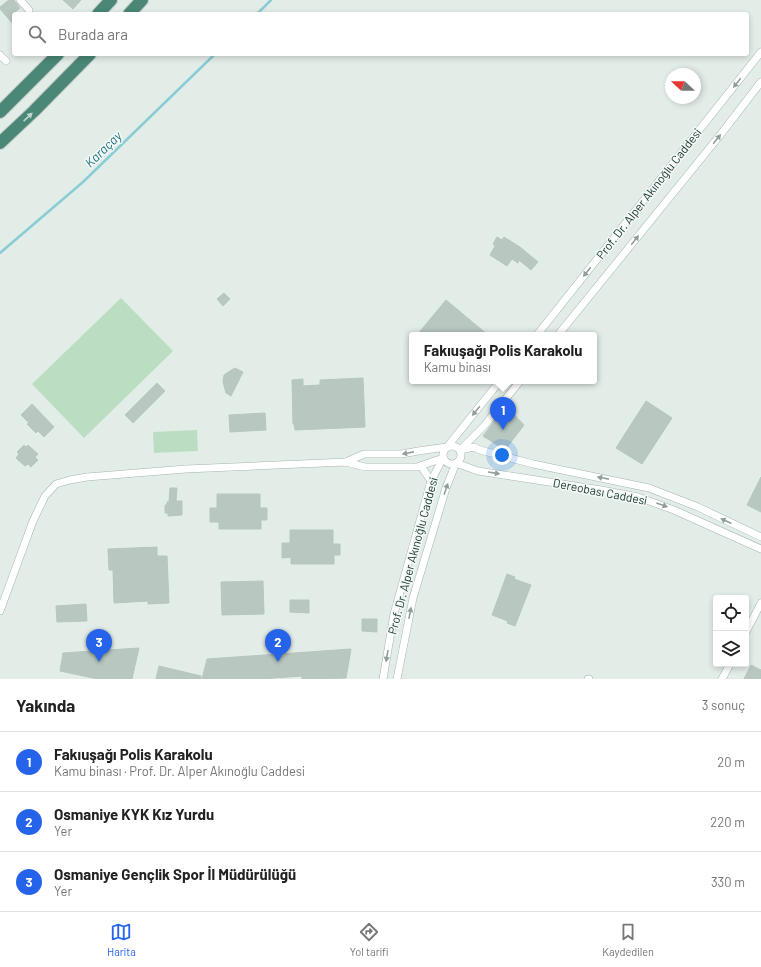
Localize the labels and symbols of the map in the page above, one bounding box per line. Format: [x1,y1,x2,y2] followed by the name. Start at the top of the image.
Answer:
[665,68,701,104] north arrow
[732,77,741,88] one-way arrow
[23,112,33,121] one-way arrow
[593,125,704,262] street label: Prof. Dr. Alper Akınoğlu Caddesi
[81,127,126,170] water label: Karaçay
[713,133,722,144] one-way arrow
[631,234,640,245] one-way arrow
[582,267,591,278] one-way arrow
[490,397,516,430] pin: 1
[472,406,480,417] one-way arrow
[492,445,512,465] your location
[402,450,414,456] one-way arrow
[488,470,500,476] one-way arrow
[552,475,648,507] street label: Dereobası Caddesi
[597,475,610,481] one-way arrow
[384,476,440,636] street label: Prof. Dr. Alper Akınoğlu Caddesi
[444,482,450,494] one-way arrow
[657,503,669,509] one-way arrow
[720,518,731,524] one-way arrow
[407,607,413,619] one-way arrow
[86,629,112,662] pin: 3
[265,629,291,662] pin: 2
[384,650,390,662] one-way arrow

